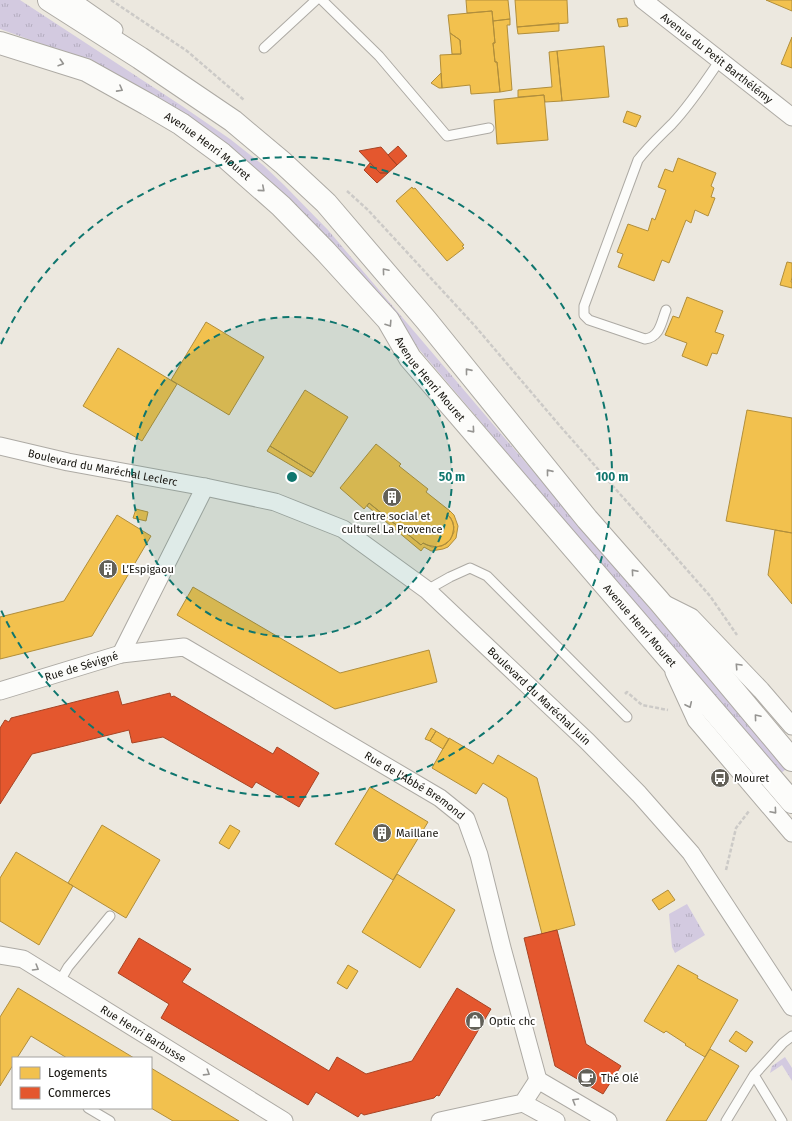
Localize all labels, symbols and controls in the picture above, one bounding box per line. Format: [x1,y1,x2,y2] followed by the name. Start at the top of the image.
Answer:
[658,10,776,107] street label: Avenue du Petit Barthélémy
[57,58,64,67] one-way arrow
[116,84,124,92] one-way arrow
[162,110,253,183] street label: Avenue Henri Mouret
[257,184,264,191] one-way arrow
[382,269,389,276] one-way arrow
[385,320,392,327] one-way arrow
[392,335,468,424] street label: Avenue Henri Mouret
[465,369,472,376] one-way arrow
[467,425,474,433] one-way arrow
[26,447,179,489] street label: Boulevard du Maréchal Leclerc
[285,470,299,484] centre of rings
[439,470,465,484] text: 50 m
[547,470,554,477] one-way arrow
[596,470,628,484] text: 100 m
[381,486,403,508] building icon: Centre social et culturel La Provence
[342,510,442,536] place label: Centre social et culturel La Provence
[97,558,119,580] building icon: L’Espigaou
[122,563,174,576] place label: L’Espigaou
[631,569,638,576] one-way arrow
[601,582,679,670] street label: Avenue Henri Mouret
[485,645,593,748] street label: Boulevard du Maréchal Juin
[43,649,120,684] street label: Rue de Sévigné
[735,663,743,671] one-way arrow
[684,701,692,708] one-way arrow
[754,715,761,722] one-way arrow
[362,749,467,822] street label: Rue de l'Abbé Bremond
[709,767,731,789] bus stop icon: Mouret
[734,772,769,785] place label: Mouret
[769,807,776,814] one-way arrow
[371,822,393,844] building icon: Maillane
[396,827,438,840] place label: Maillane
[32,963,39,970] one-way arrow
[98,1003,188,1066] street label: Rue Henri Barbusse
[464,1010,486,1032] shop icon: Optic chc
[489,1015,535,1028] place label: Optic chc
[12,1057,152,1109] legend
[48,1066,107,1080] text: Logements
[576,1067,598,1089] cafe icon: Thé Olé
[203,1068,210,1075] one-way arrow
[601,1072,639,1085] place label: Thé Olé
[48,1086,111,1100] text: Commerces
[572,1099,579,1106] one-way arrow

